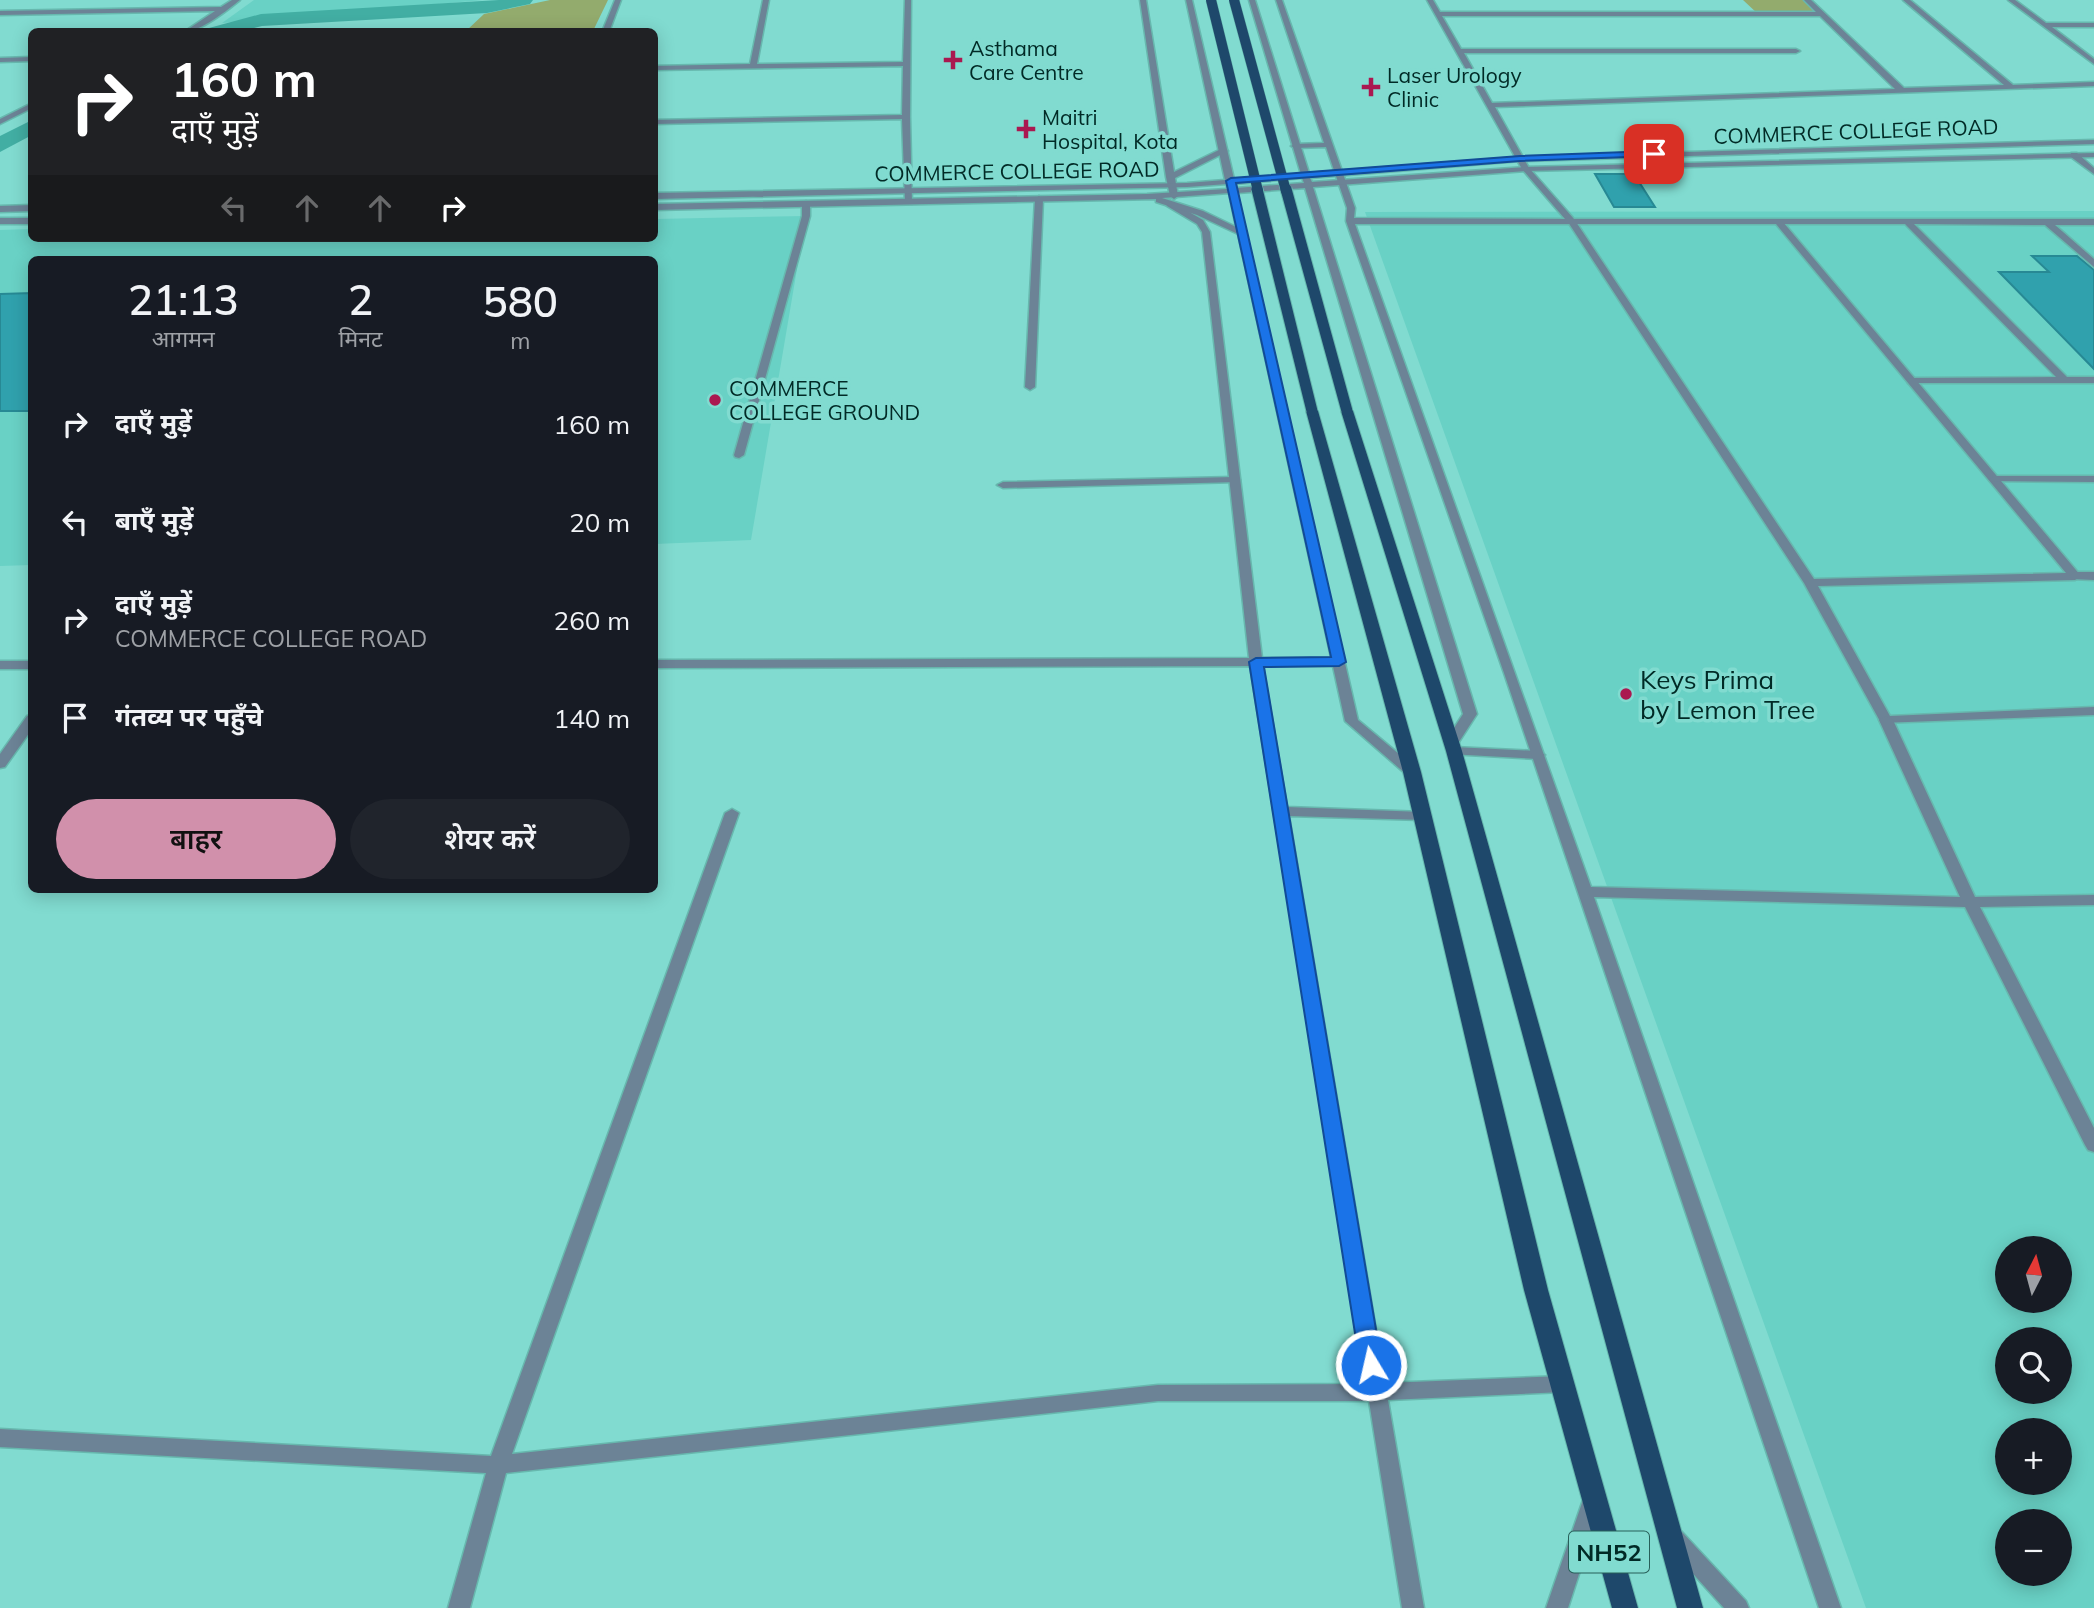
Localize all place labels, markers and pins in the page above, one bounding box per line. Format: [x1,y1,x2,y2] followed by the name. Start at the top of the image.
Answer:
[969,35,1084,85] place label: Asthama Care Centre
[943,50,963,70] marker: Asthama Care Centre
[1387,62,1522,112] place label: Laser Urology Clinic
[1361,77,1381,97] marker: Laser Urology Clinic
[1042,104,1178,154] place label: Maitri Hospital, Kota
[1016,119,1036,139] marker: Maitri Hospital, Kota
[1624,124,1684,184] pin
[729,375,920,425] place label: COMMERCE COLLEGE GROUND
[707,392,723,408] marker: COMMERCE COLLEGE GROUND
[1640,663,1815,726] place label: Keys Prima by Lemon Tree
[1618,686,1634,702] marker: Keys Prima by Lemon Tree

